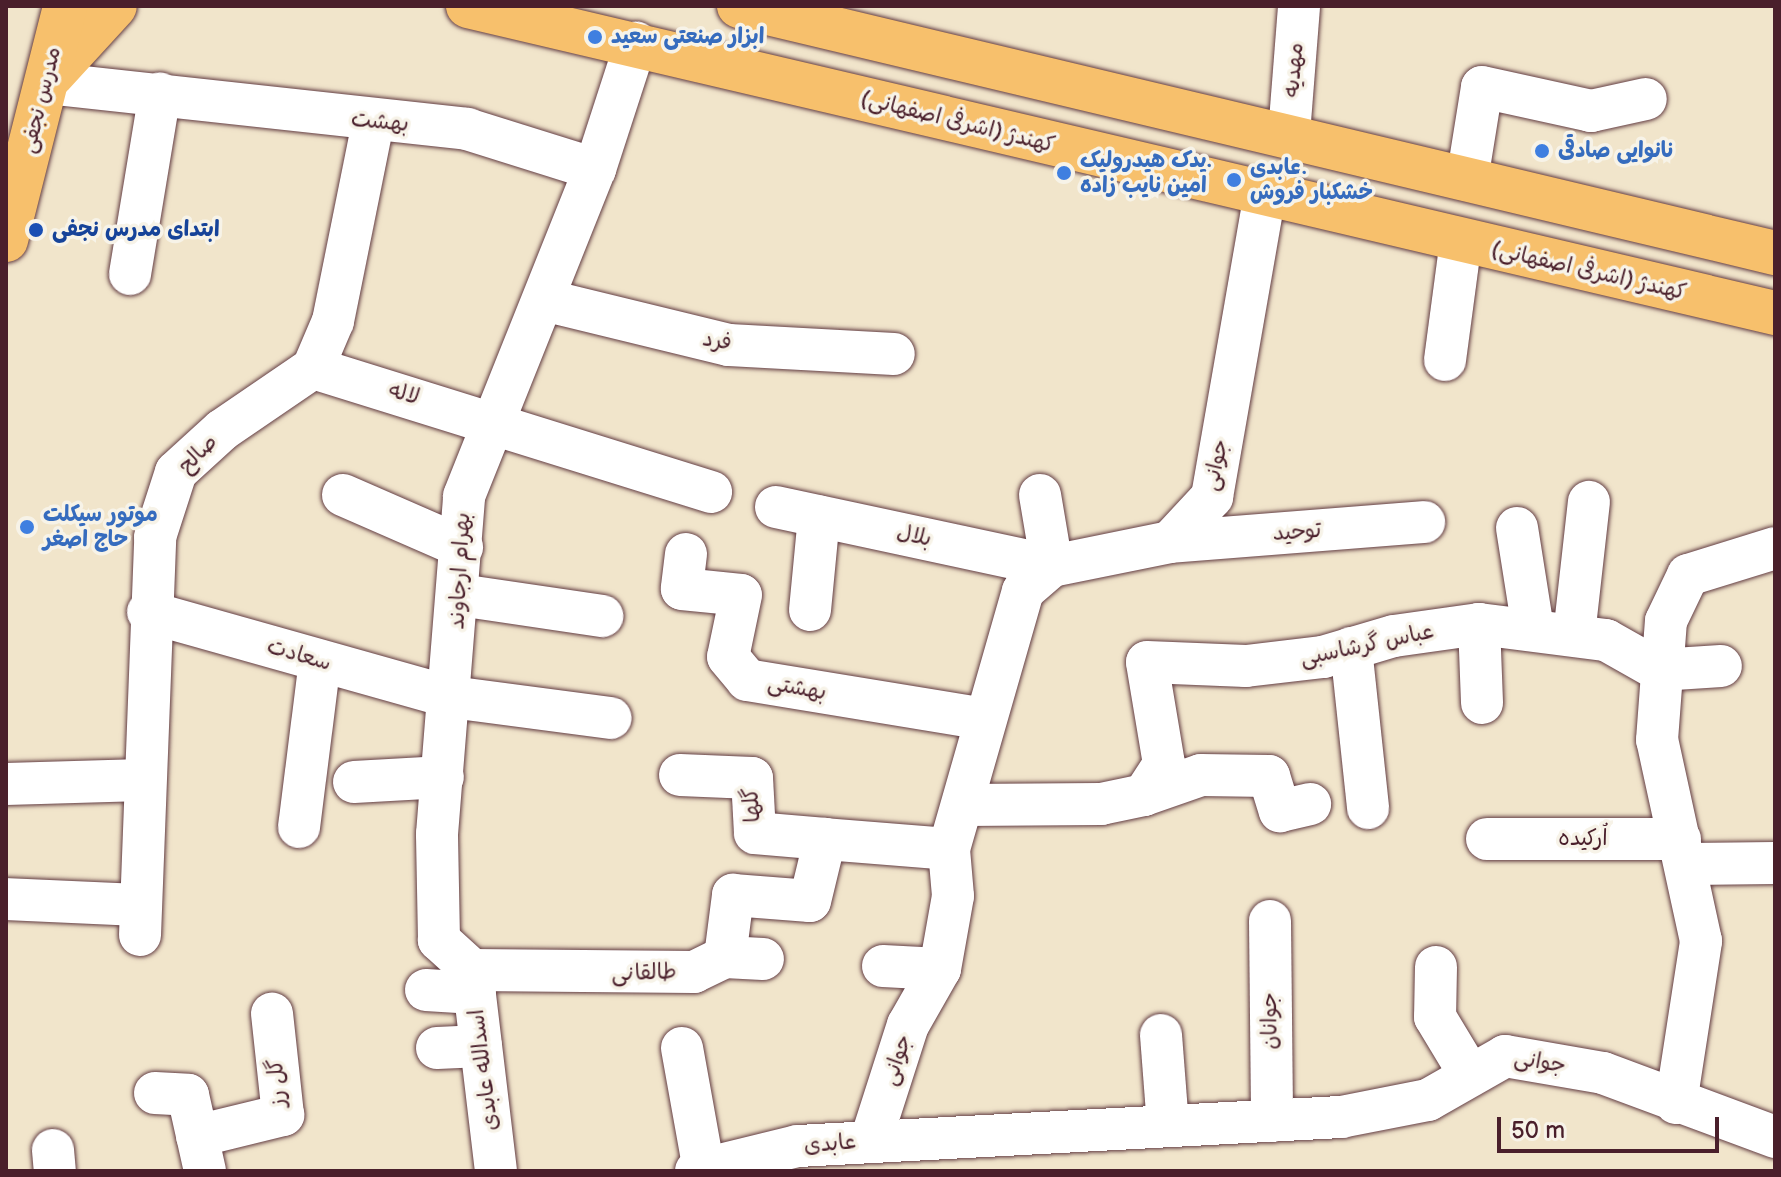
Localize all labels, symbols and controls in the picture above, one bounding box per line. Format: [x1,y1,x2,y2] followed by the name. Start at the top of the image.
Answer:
[611,24,764,50] place label: ابزار صنعتی سعید
[586,28,604,46] marker: ابزار صنعتی سعید
[1278,42,1310,98] street label: مهدیه
[15,44,67,156] street label: مدرس نجفی
[858,85,1058,159] street label: کهندژ (اشرفی اصفهانی)
[350,106,410,138] street label: بهشت
[1558,138,1675,164] place label: نانوایی صادقی
[1533,142,1551,160] marker: نانوایی صادقی
[1080,147,1212,198] place label: یدک هیدرولیک. امین نایب زاده
[1250,154,1373,206] place label: عابدی. خشکبار فروش
[1055,164,1073,182] marker: یدک هیدرولیک. امین نایب زاده
[1225,171,1243,189] marker: عابدی. خشکبار فروش
[52,217,220,243] place label: ابتدای مدرس نجفی
[27,221,45,239] marker: ابتدای مدرس نجفی
[1489,236,1689,306] street label: کهندژ (اشرفی اصفهانی)
[701,326,733,356] street label: فرد
[386,377,422,411] street label: لاله
[173,429,223,479] street label: صالح
[1198,437,1234,493] street label: جوانی
[43,501,158,552] place label: موتور سیکلت حاج اصغر
[444,512,476,630] street label: بهرام ارجاوند
[1272,517,1322,547] street label: توحید
[18,518,36,536] marker: موتور سیکلت حاج اصغر
[894,519,934,553] street label: بلال
[1298,618,1436,672] street label: عباس گرشاسبی
[264,633,334,677] street label: سعادت
[766,670,828,706] street label: بهشتی
[738,787,766,823] street label: گلها
[1558,826,1608,852] street label: اُرکیده
[611,959,677,987] street label: طالقانی
[1256,992,1284,1050] street label: جوانان
[463,1008,505,1132] street label: اسدالله عابدی
[876,1031,918,1089] street label: جوانی
[1512,1045,1568,1079] street label: جوانی
[263,1058,291,1108] street label: گل رز
[1501,1101,1723,1151] scale bar
[1511,1116,1565,1145] text: 50 m
[803,1129,857,1159] street label: عابدی

